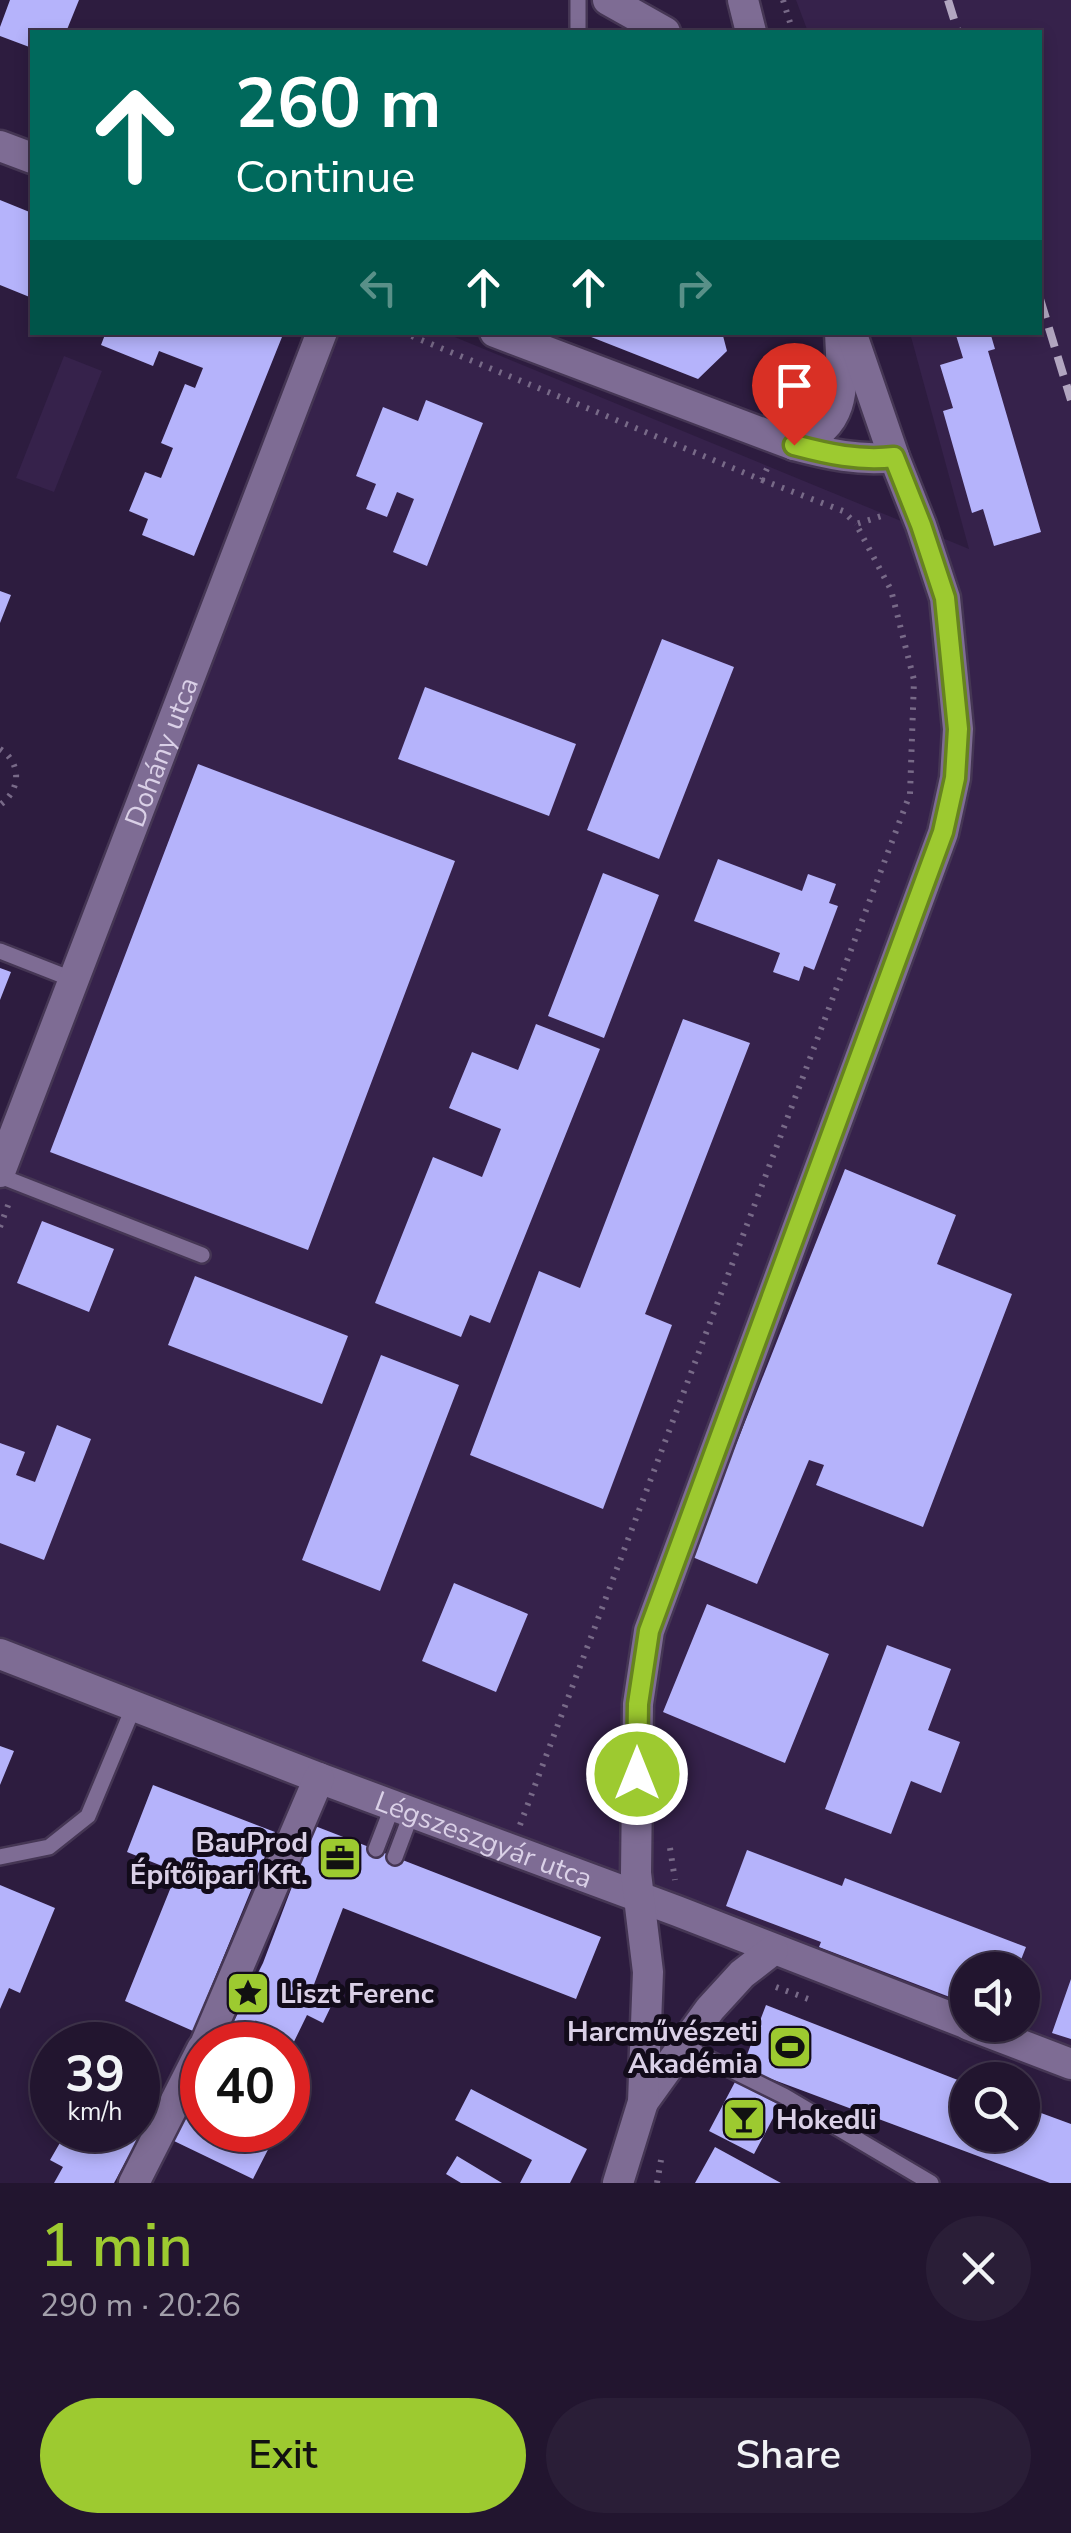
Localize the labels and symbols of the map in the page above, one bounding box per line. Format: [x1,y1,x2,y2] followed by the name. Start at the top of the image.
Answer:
[752,343,837,446] pin
[116,672,208,833] street label: Dohány utca
[585,1722,689,1826] position arrow
[369,1782,597,1898] street label: Légszeszgyár utca
[130,1824,308,1894] place label: BauProd Építőipari Kft.
[317,1835,363,1881] office icon: BauProd Építőipari Kft.
[225,1970,271,2016] place icon: Liszt Ferenc
[280,1975,434,2013] place label: Liszt Ferenc
[567,2013,758,2083] place label: Harcművészeti Akadémia
[180,2022,310,2152] speed limit sign: 40
[767,2024,813,2070] sports icon: Harcművészeti Akadémia
[721,2096,767,2142] bar icon: Hokedli
[776,2101,877,2139] place label: Hokedli

